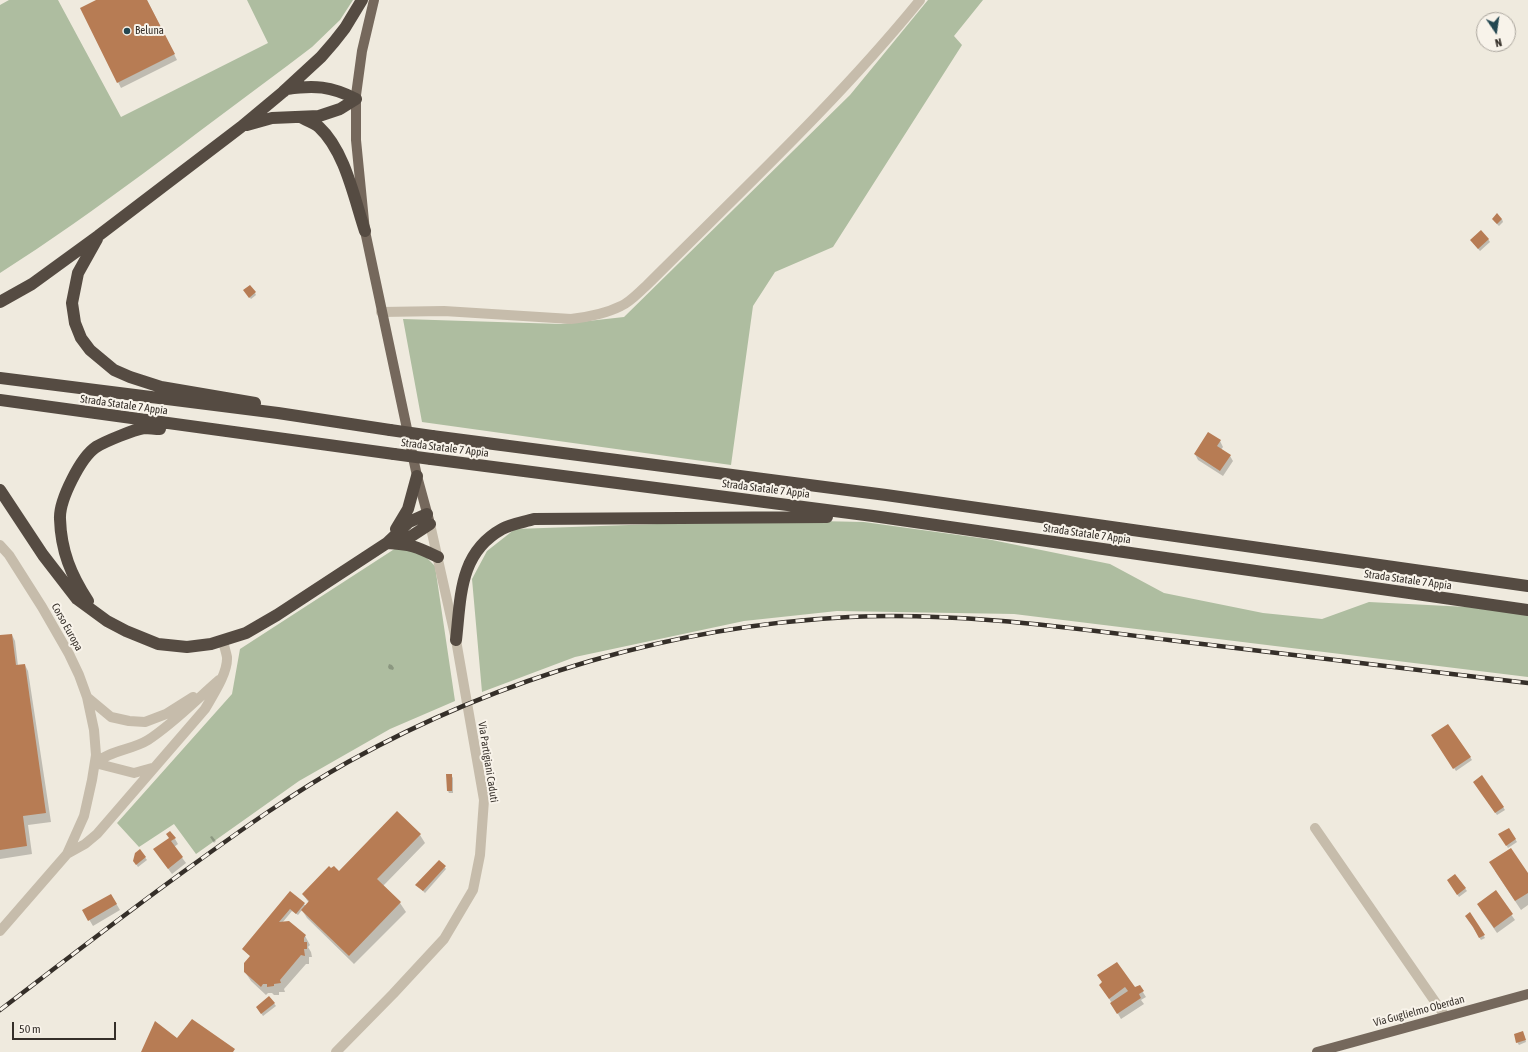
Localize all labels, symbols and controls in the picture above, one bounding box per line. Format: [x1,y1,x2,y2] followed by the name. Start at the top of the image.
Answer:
[1476,12,1516,52] north arrow
[135,24,164,38] place label: Beluna
[122,26,132,36] marker: Beluna
[1494,36,1503,49] text: N
[79,392,169,418] street label: Strada Statale 7 Appia
[400,436,490,460] street label: Strada Statale 7 Appia
[721,477,811,501] street label: Strada Statale 7 Appia
[1042,521,1132,547] street label: Strada Statale 7 Appia
[1363,567,1453,593] street label: Strada Statale 7 Appia
[48,601,86,653] street label: Corso Europa
[475,721,501,803] street label: Via Partigiani Caduti
[1372,992,1466,1030] street label: Via Guglielmo Oberdan
[14,1014,118,1040] scale bar
[19,1022,41,1036] text: 50 m

